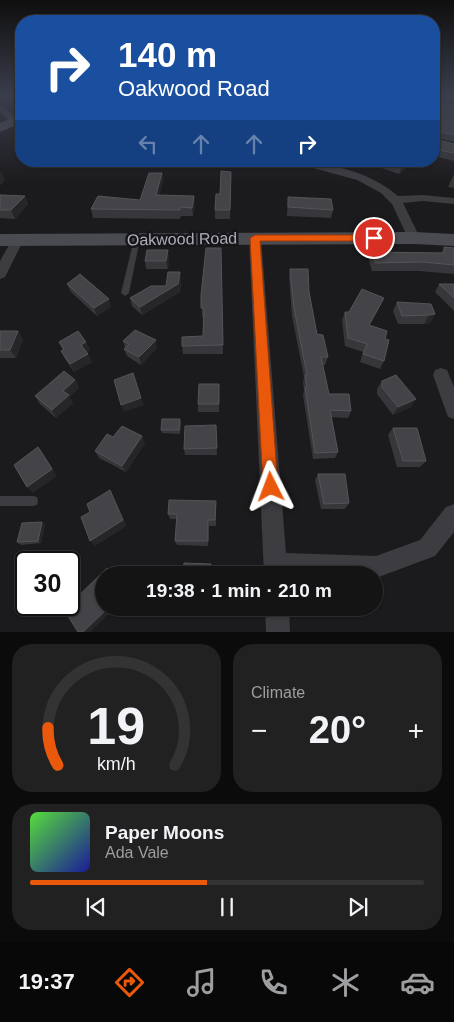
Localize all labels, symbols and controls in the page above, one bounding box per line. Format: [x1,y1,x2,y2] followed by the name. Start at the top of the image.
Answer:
[35,35,100,100] icon: right
[118,35,217,74] text: 140 m
[118,76,270,101] text: Oakwood Road
[134,130,162,158] icon: left
[187,130,215,158] icon: ahead
[240,130,268,158] icon: ahead
[293,130,321,158] icon: right
[353,217,395,259] pin
[360,224,388,252] icon: arrive
[127,230,237,248] street label: Oakwood Road
[244,460,296,512] position arrow
[15,551,80,616] speed limit sign: 30
[146,580,332,601] text: 19:38 · 1 min · 210 m
[251,684,305,701] text: Climate
[88,697,145,755] text: 19
[309,709,366,751] text: 20°
[251,715,267,746] text: −
[408,715,424,746] text: +
[97,754,136,774] text: km/h
[105,822,224,843] text: Paper Moons
[105,844,169,861] text: Ada Vale
[82,893,110,921] icon: previous
[213,893,241,921] icon: pause
[344,893,372,921] icon: next
[112,965,147,1000] icon: directions
[184,965,219,1000] icon: music
[256,965,291,1000] icon: phone
[328,965,363,1000] icon: climate
[400,965,435,1000] icon: car
[19,969,75,994] text: 19:37

